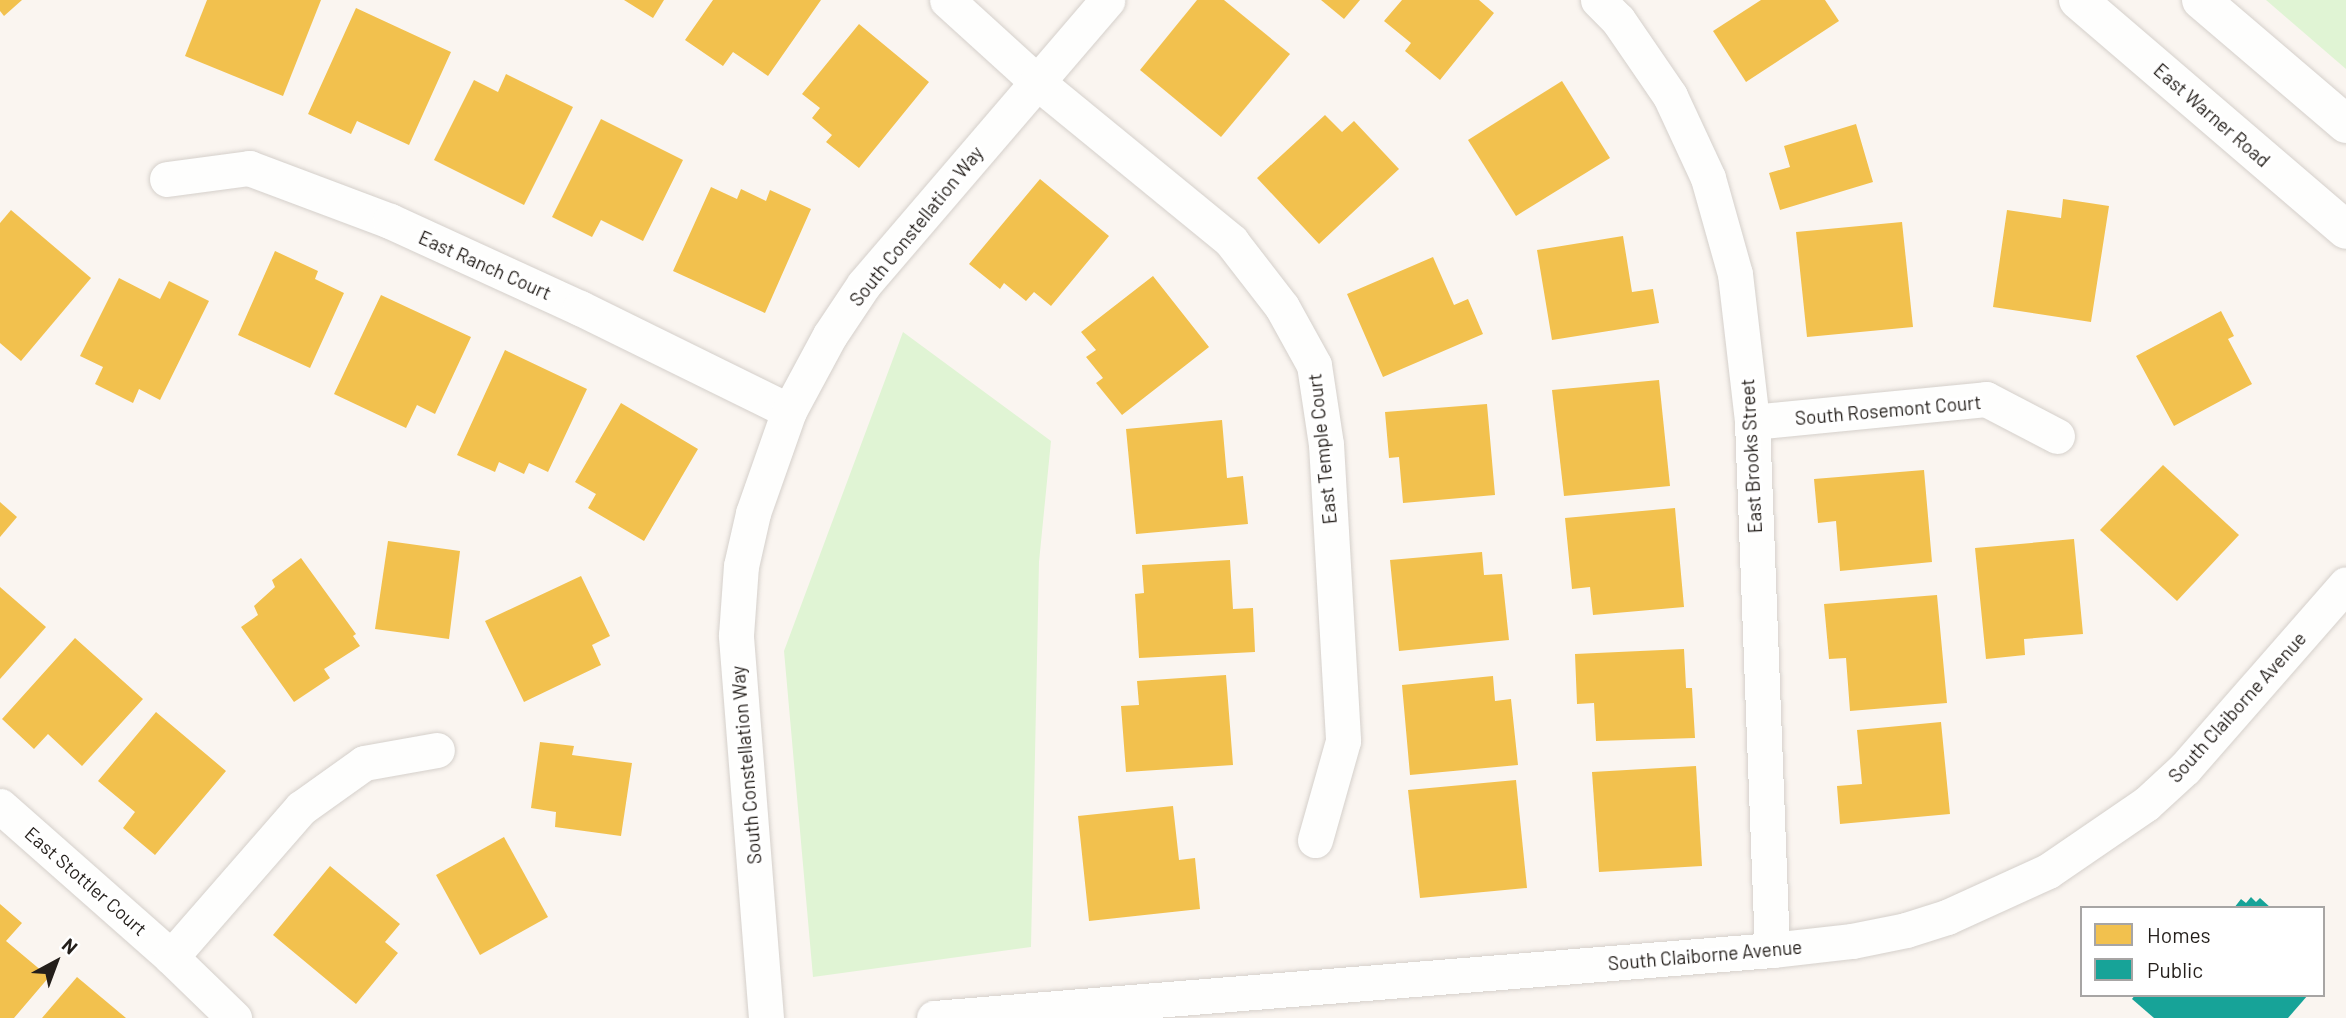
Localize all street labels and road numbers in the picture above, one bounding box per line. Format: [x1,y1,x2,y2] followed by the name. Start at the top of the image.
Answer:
[2149,58,2275,172] street label: East Warner Road
[844,141,988,311] street label: South Constellation Way
[415,226,555,304] street label: East Ranch Court
[1303,373,1341,525] street label: East Temple Court
[1736,378,1766,534] street label: East Brooks Street
[1794,391,1982,429] street label: South Rosemont Court
[2163,627,2311,787] street label: South Claiborne Avenue
[726,665,766,865] street label: South Constellation Way
[20,822,152,940] street label: East Stottler Court
[1607,935,1803,975] street label: South Claiborne Avenue

